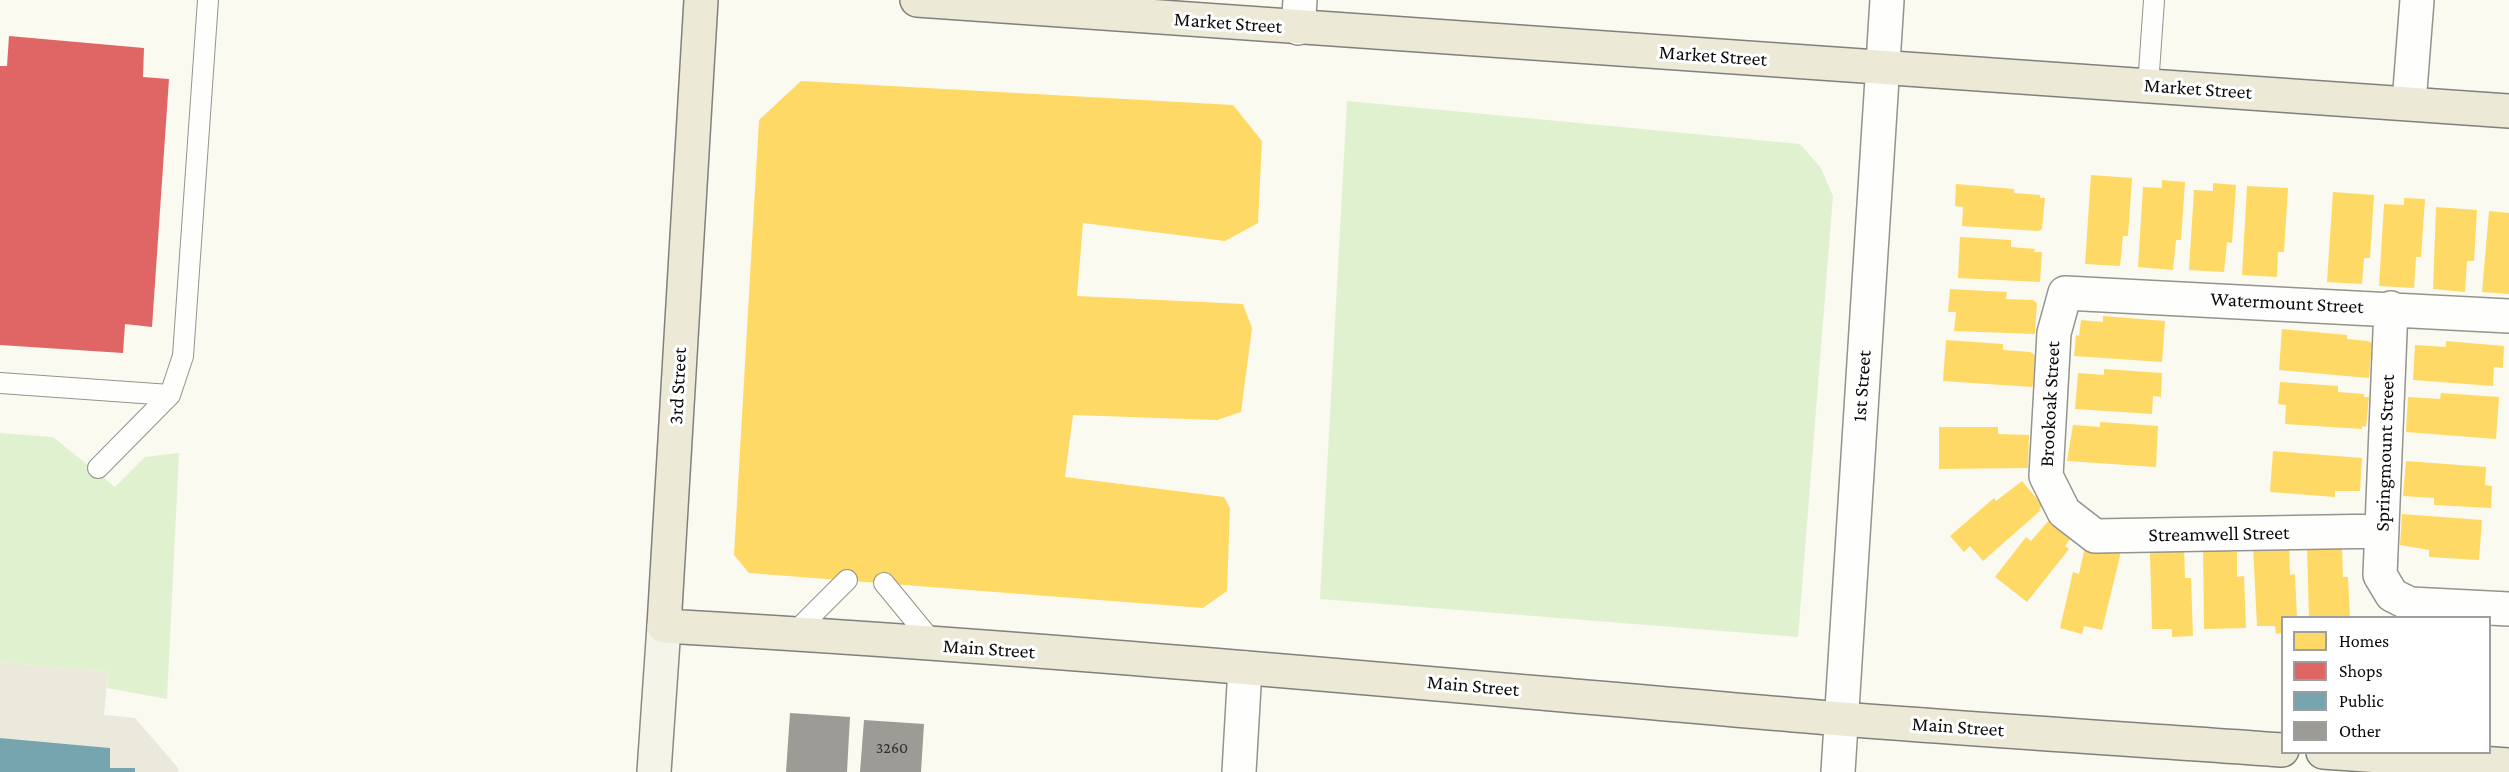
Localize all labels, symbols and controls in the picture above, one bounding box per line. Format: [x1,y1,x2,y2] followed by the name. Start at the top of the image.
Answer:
[1173,7,1283,39] street label: Market Street
[1658,40,1768,72] street label: Market Street
[2143,73,2253,105] street label: Market Street
[2210,287,2364,319] street label: Watermount Street
[2035,340,2065,468] street label: Brookoak Street
[664,347,692,425] street label: 3rd Street
[1848,349,1876,423] street label: 1st Street
[2370,374,2400,532] street label: Springmount Street
[2148,521,2290,547] street label: Streamwell Street
[2281,616,2491,754] legend
[2339,631,2389,651] text: Homes
[942,634,1036,664] street label: Main Street
[2339,661,2383,681] text: Shops
[1426,670,1520,702] street label: Main Street
[2339,691,2384,711] text: Public
[1911,712,2005,742] street label: Main Street
[2339,721,2381,741] text: Other
[876,738,908,758] house number: 3260

